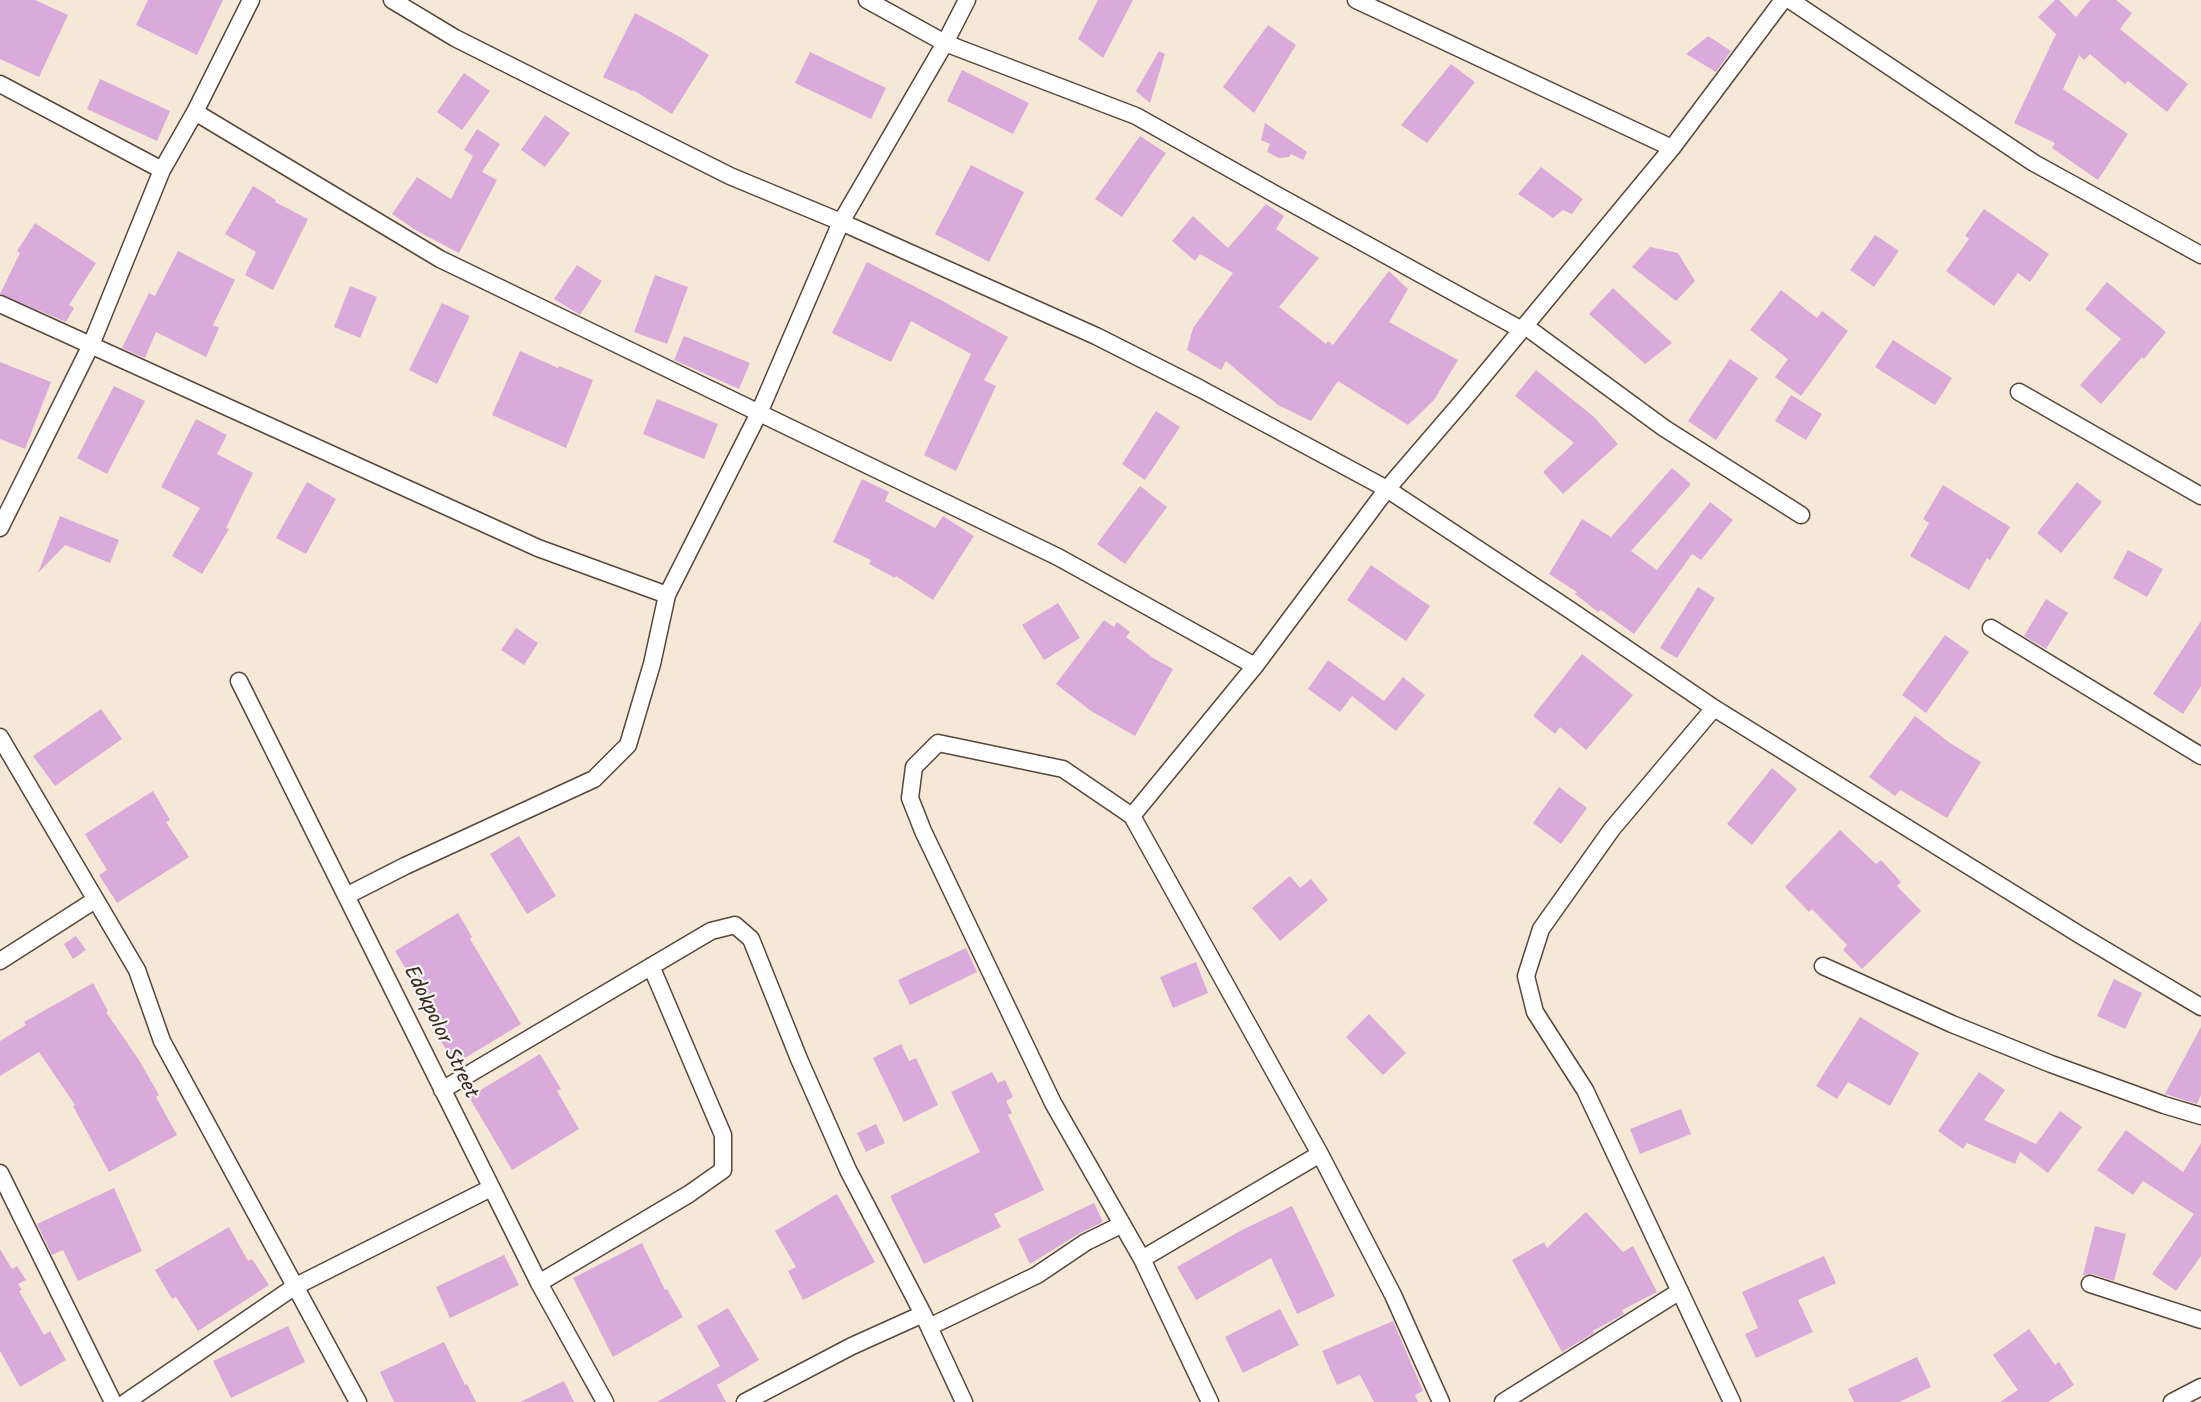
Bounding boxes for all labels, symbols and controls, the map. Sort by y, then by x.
street label: Edokpolor Street [396,962,482,1104]

